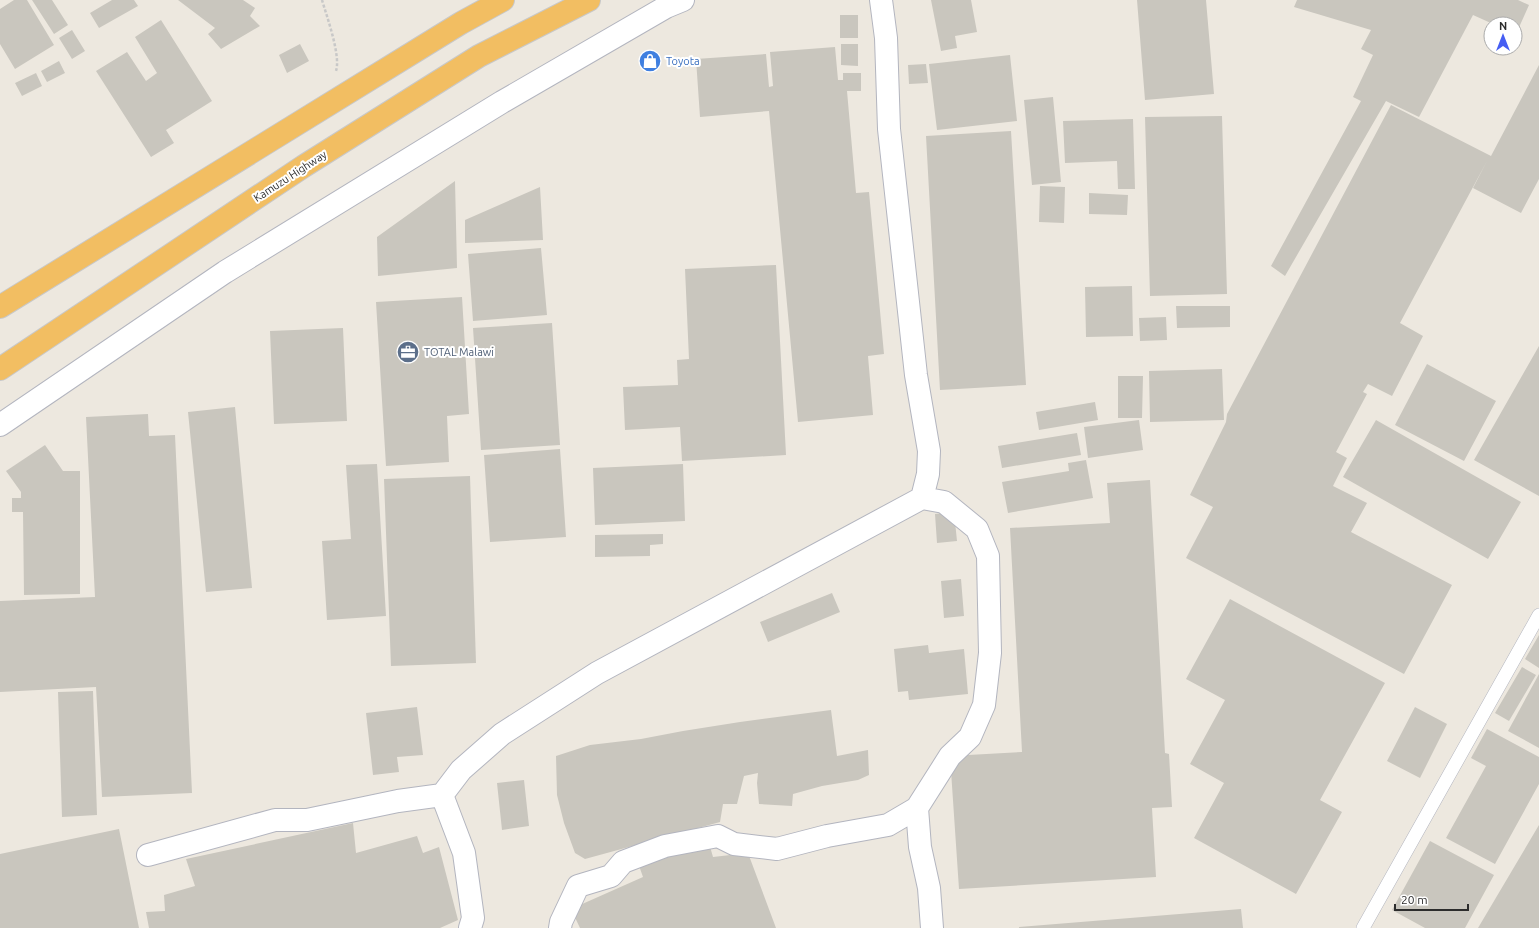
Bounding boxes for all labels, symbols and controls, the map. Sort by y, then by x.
north arrow [1483,16,1523,56]
text: N [1499,20,1507,32]
shop icon: Toyota [637,48,663,74]
place label: Toyota [666,55,700,67]
street label: Kamuzu Highway [251,148,329,204]
office icon: TOTAL Malawi [395,339,421,365]
place label: TOTAL Malawi [424,346,494,358]
scale bar [1395,886,1468,912]
text: 20 m [1401,893,1428,906]

